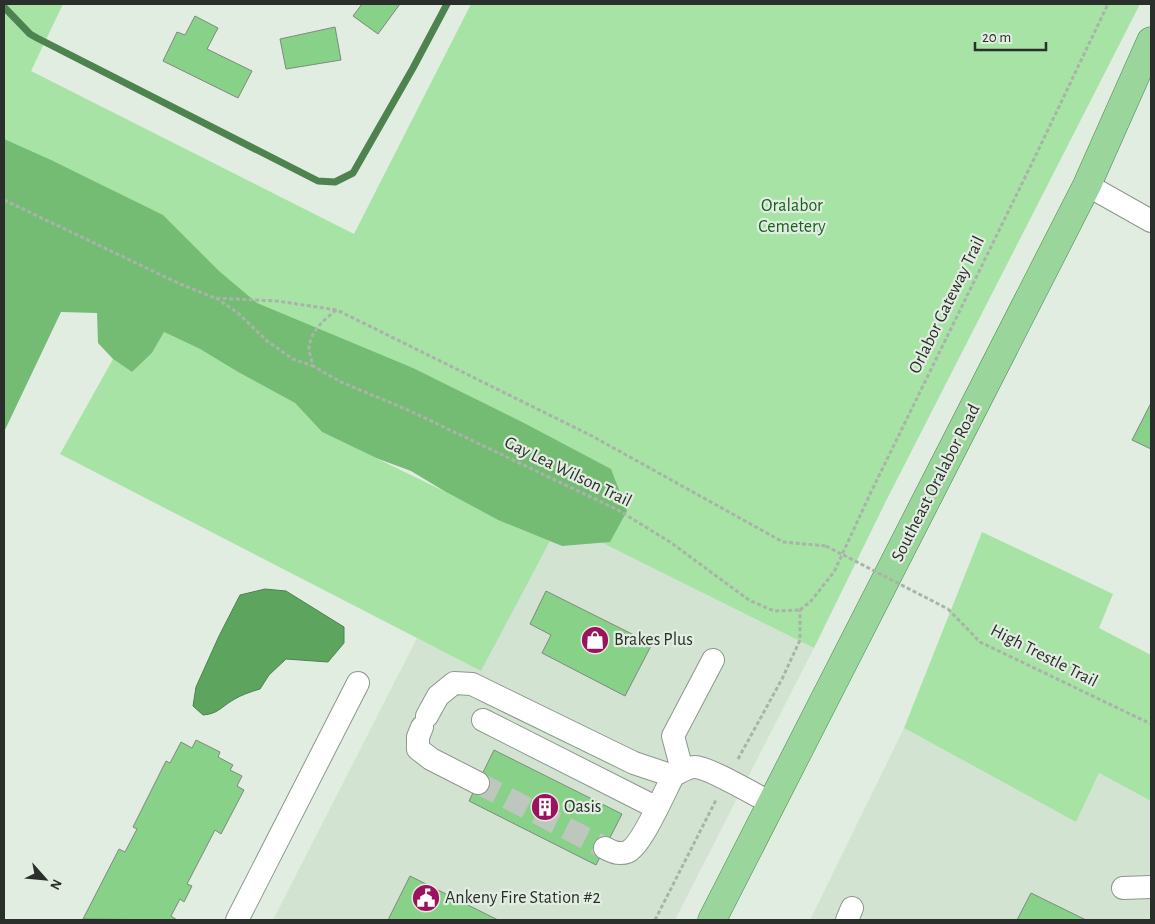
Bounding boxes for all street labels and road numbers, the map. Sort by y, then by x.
street label: Orlabor Gateway Trail [906,233,988,377]
street label: Southeast Oralabor Road [889,401,983,565]
street label: Gay Lea Wilson Trail [502,433,634,511]
street label: High Trestle Trail [987,621,1101,691]

